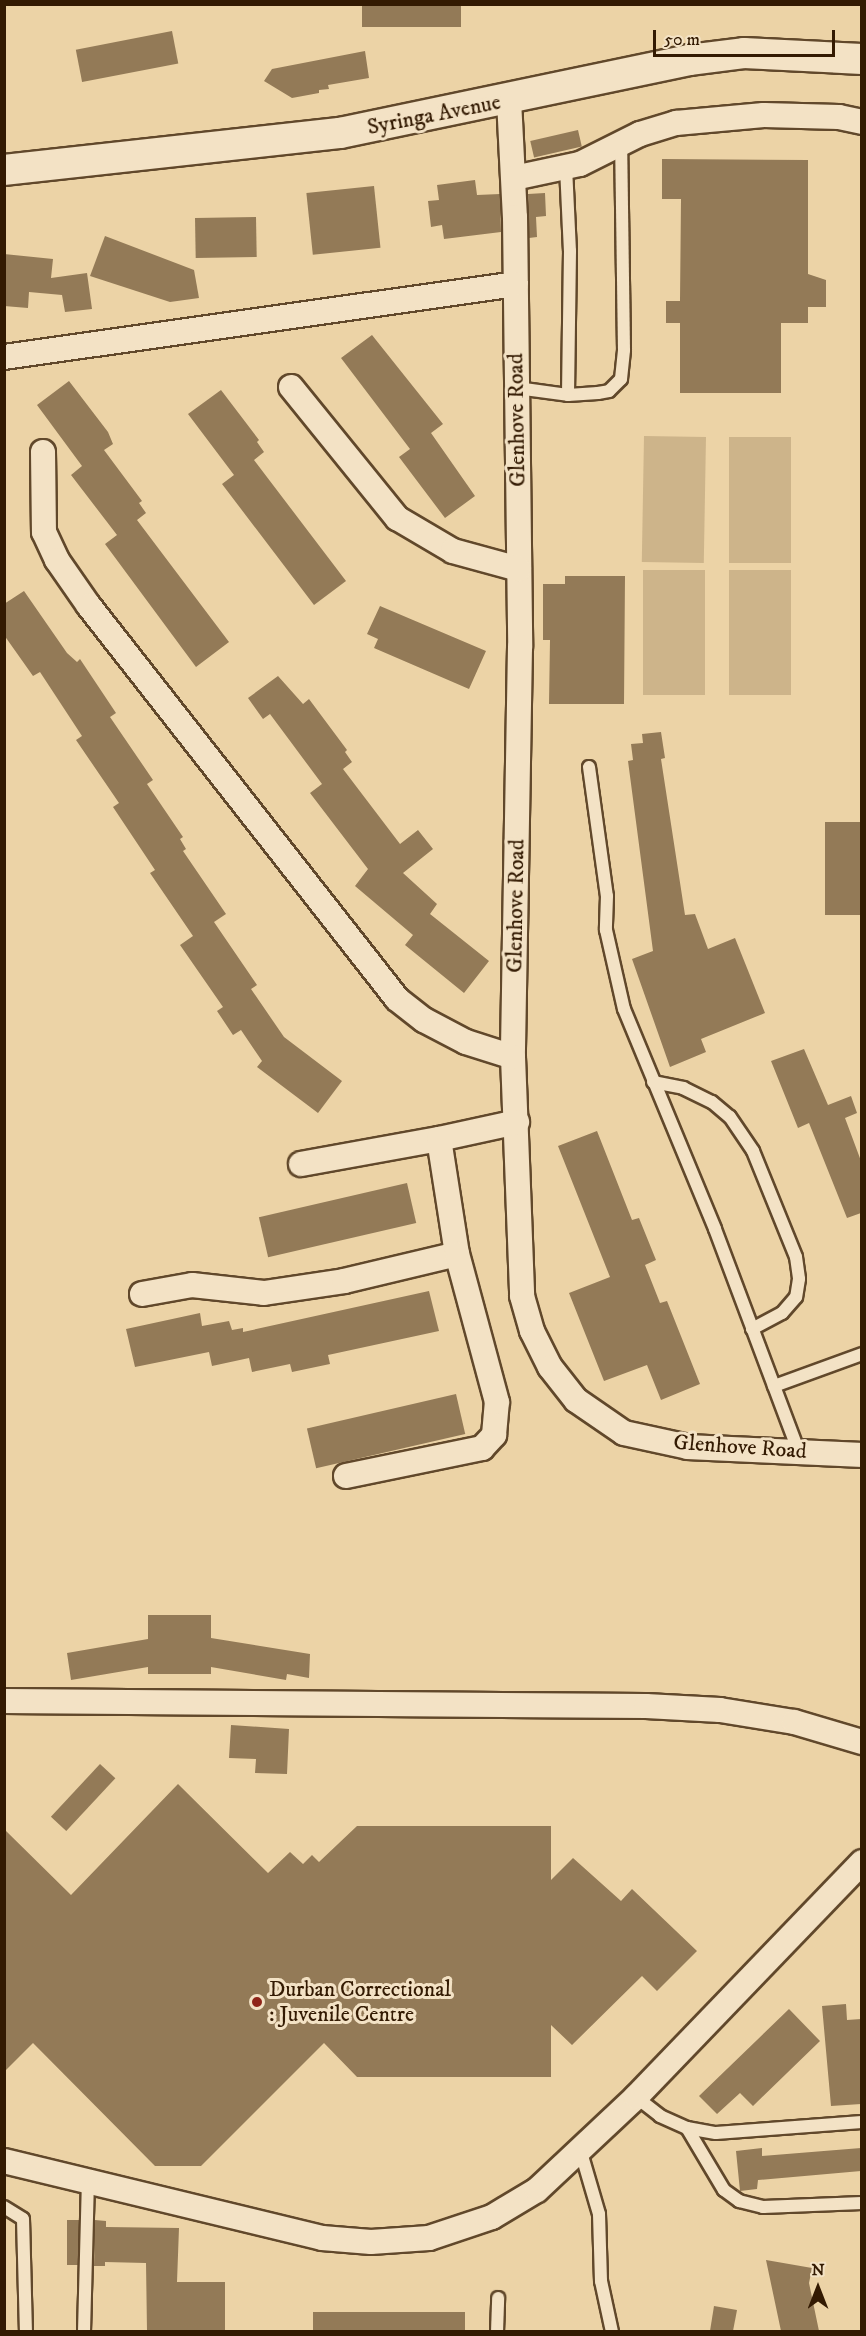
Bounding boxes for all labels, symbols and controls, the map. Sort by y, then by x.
scale bar [656,18,838,56]
text: 50 m [664,29,700,51]
street label: Syringa Avenue [365,89,503,141]
street label: Glenhove Road [503,353,531,487]
street label: Glenhove Road [502,839,530,973]
street label: Glenhove Road [672,1429,808,1465]
place label: Durban Correctional : Juvenile Centre [269,1976,451,2028]
marker: Durban Correctional : Juvenile Centre [250,1995,264,2009]
north arrow [788,2258,848,2318]
text: N [811,2260,825,2280]

